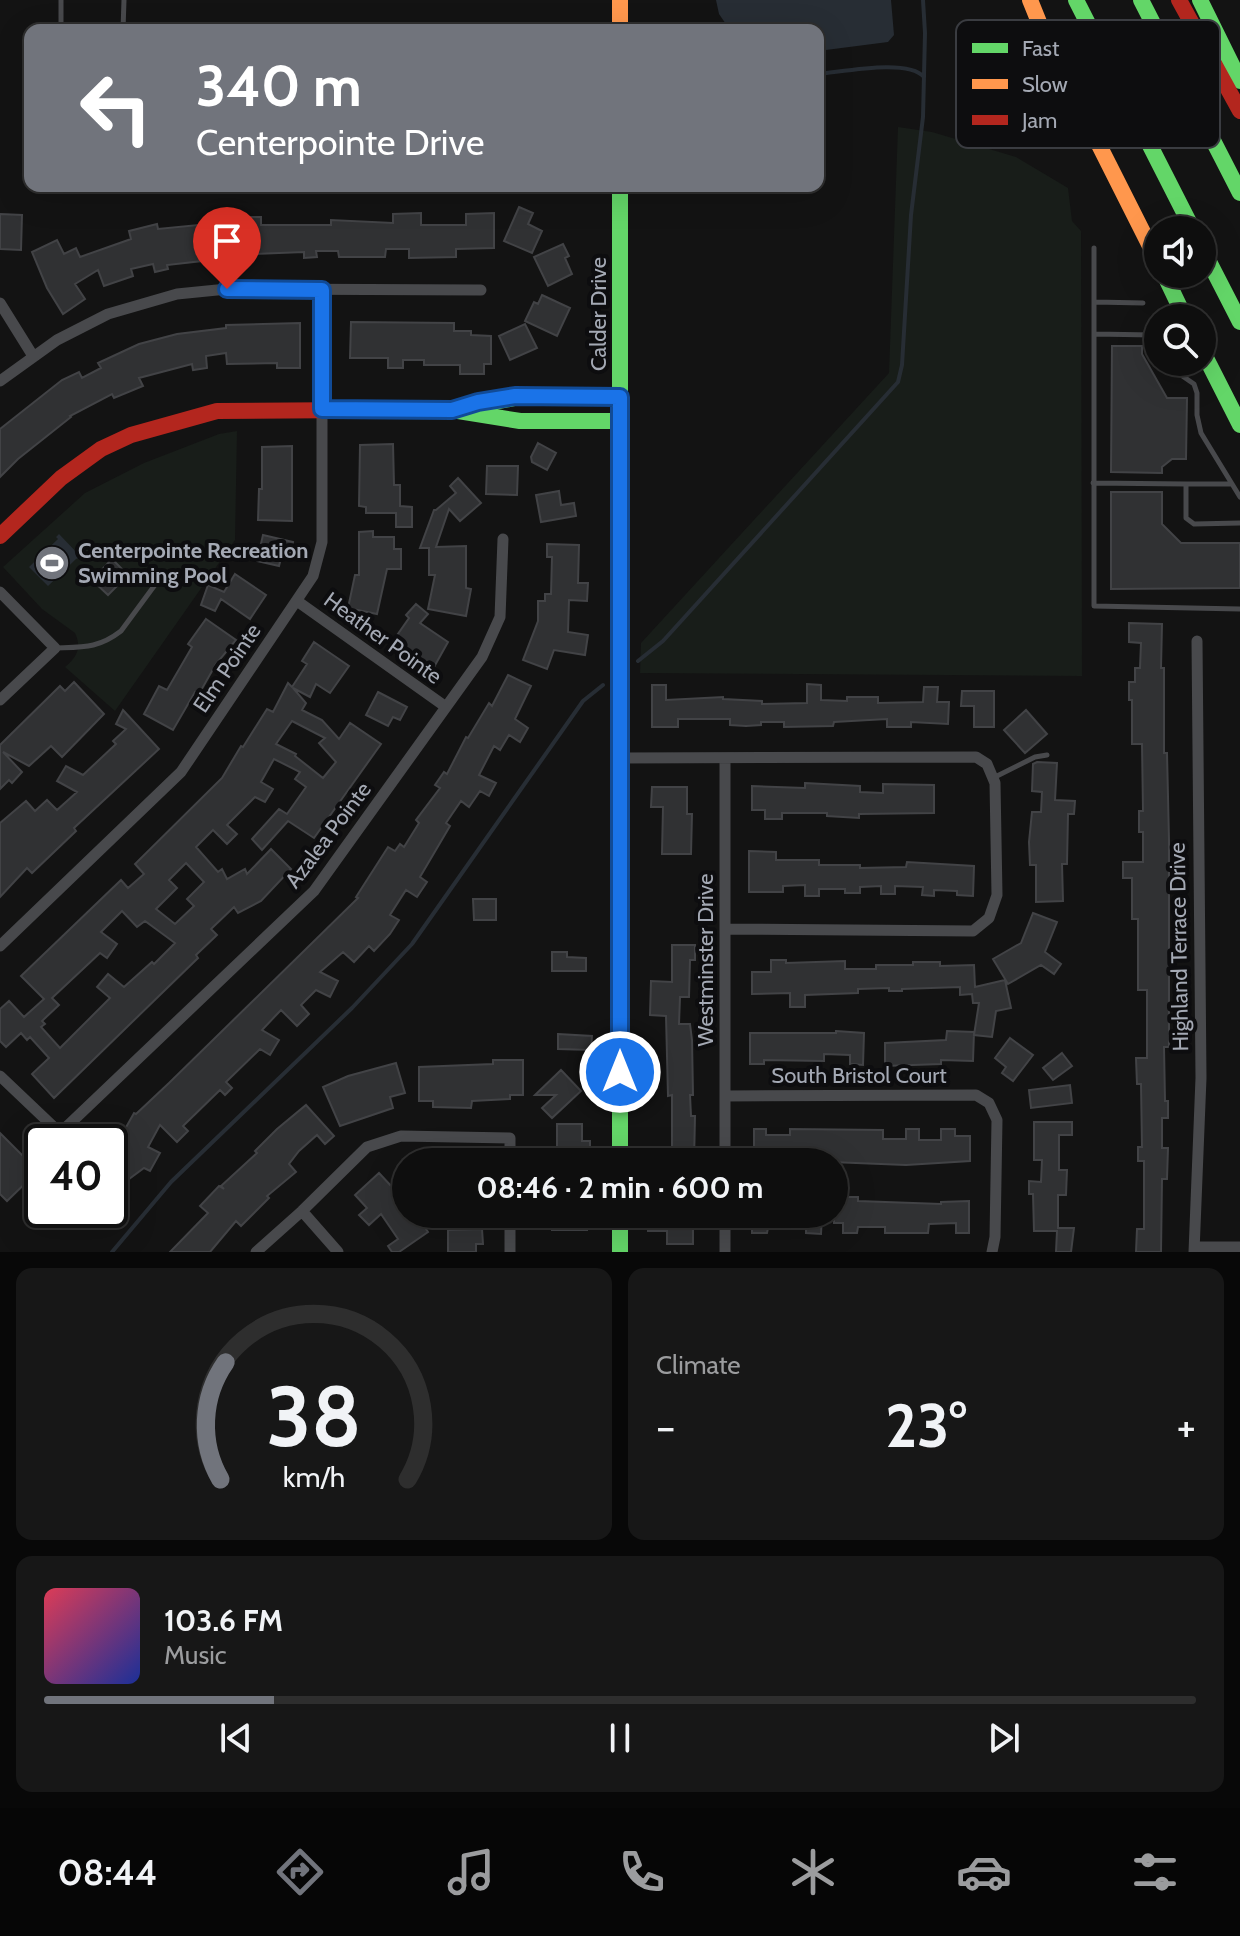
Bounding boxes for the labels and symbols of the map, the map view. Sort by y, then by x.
legend [956,20,1220,148]
text: Fast [1022,35,1060,62]
text: Slow [1022,71,1068,98]
text: Jam [1021,107,1057,134]
pin [193,207,261,289]
street label: Calder Drive [585,257,612,371]
place label: Centerpointe Recreation Swimming Pool [78,537,308,589]
sports icon: Centerpointe Recreation Swimming Pool [33,544,71,582]
street label: Heather Pointe [319,586,447,690]
street label: Elm Pointe [187,618,267,718]
street label: Azalea Pointe [279,777,377,893]
street label: Highland Terrace Drive [1164,842,1194,1052]
street label: Westminster Drive [692,874,719,1046]
position arrow [578,1030,662,1114]
street label: South Bristol Court [771,1062,947,1089]
speed limit sign: 40 [24,1124,128,1228]

